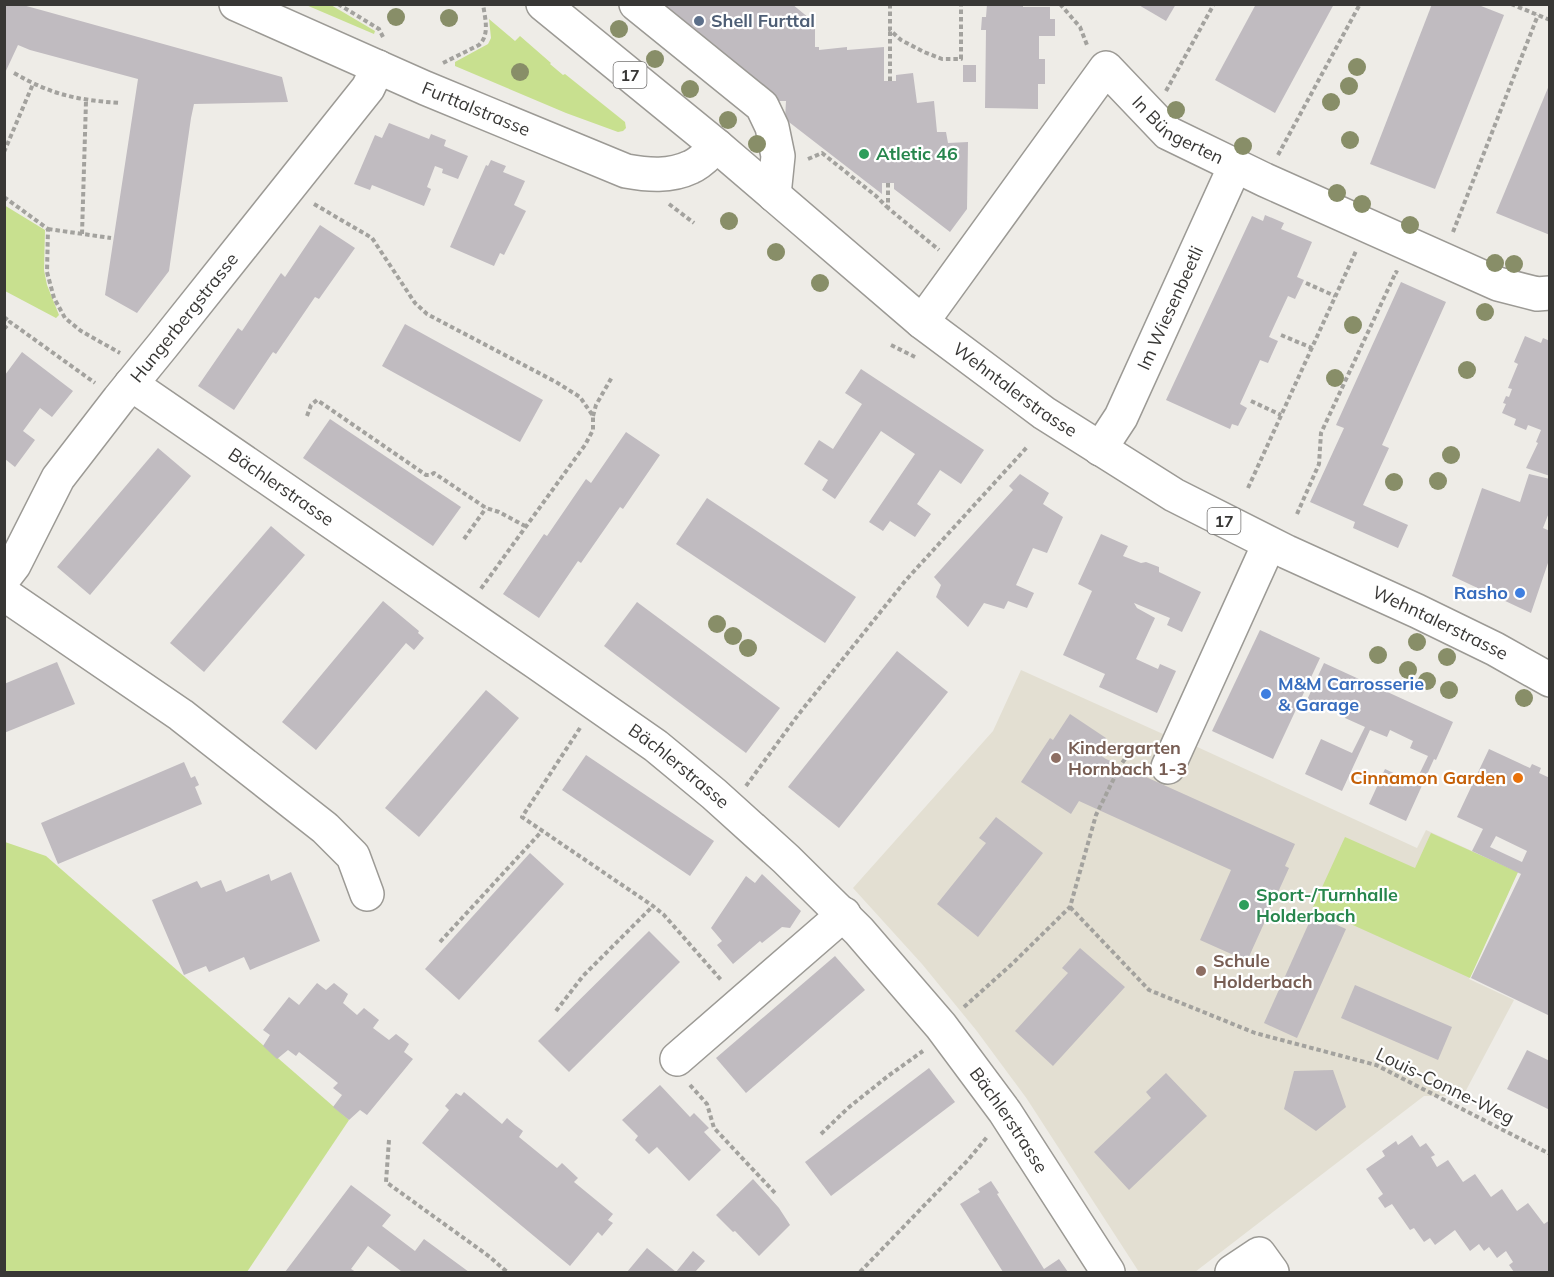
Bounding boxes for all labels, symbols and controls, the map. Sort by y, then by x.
place label: Shell Furttal [711,9,815,32]
marker: Shell Furttal [692,14,706,28]
road number: 17 [614,62,646,88]
street label: Furttalstrasse [419,76,534,141]
street label: In Büngerten [1127,91,1227,169]
place label: Atletic 46 [876,142,958,165]
marker: Atletic 46 [857,147,871,161]
street label: Im Wiesenbeetli [1132,242,1208,374]
street label: Hungerbergstrasse [125,248,243,387]
street label: Wehntalerstrasse [949,337,1082,442]
street label: Bächlerstrasse [224,442,339,531]
road number: 17 [1208,508,1240,534]
street label: Wehntalerstrasse [1369,580,1512,665]
place label: Rasho [1454,581,1508,604]
marker: Rasho [1513,586,1527,600]
place label: M&M Carrosserie & Garage [1278,672,1424,716]
marker: M&M Carrosserie & Garage [1259,687,1273,701]
street label: Bächlerstrasse [624,718,734,813]
place label: Kindergarten Hornbach 1-3 [1068,736,1187,780]
marker: Kindergarten Hornbach 1-3 [1049,751,1063,765]
place label: Cinnamon Garden [1350,766,1506,789]
marker: Cinnamon Garden [1511,771,1525,785]
place label: Sport-/Turnhalle Holderbach [1256,883,1398,927]
marker: Sport-/Turnhalle Holderbach [1237,898,1251,912]
place label: Schule Holderbach [1213,949,1313,993]
marker: Schule Holderbach [1194,964,1208,978]
street label: Louis-Conne-Weg [1372,1042,1518,1129]
street label: Bächlerstrasse [965,1062,1053,1177]

